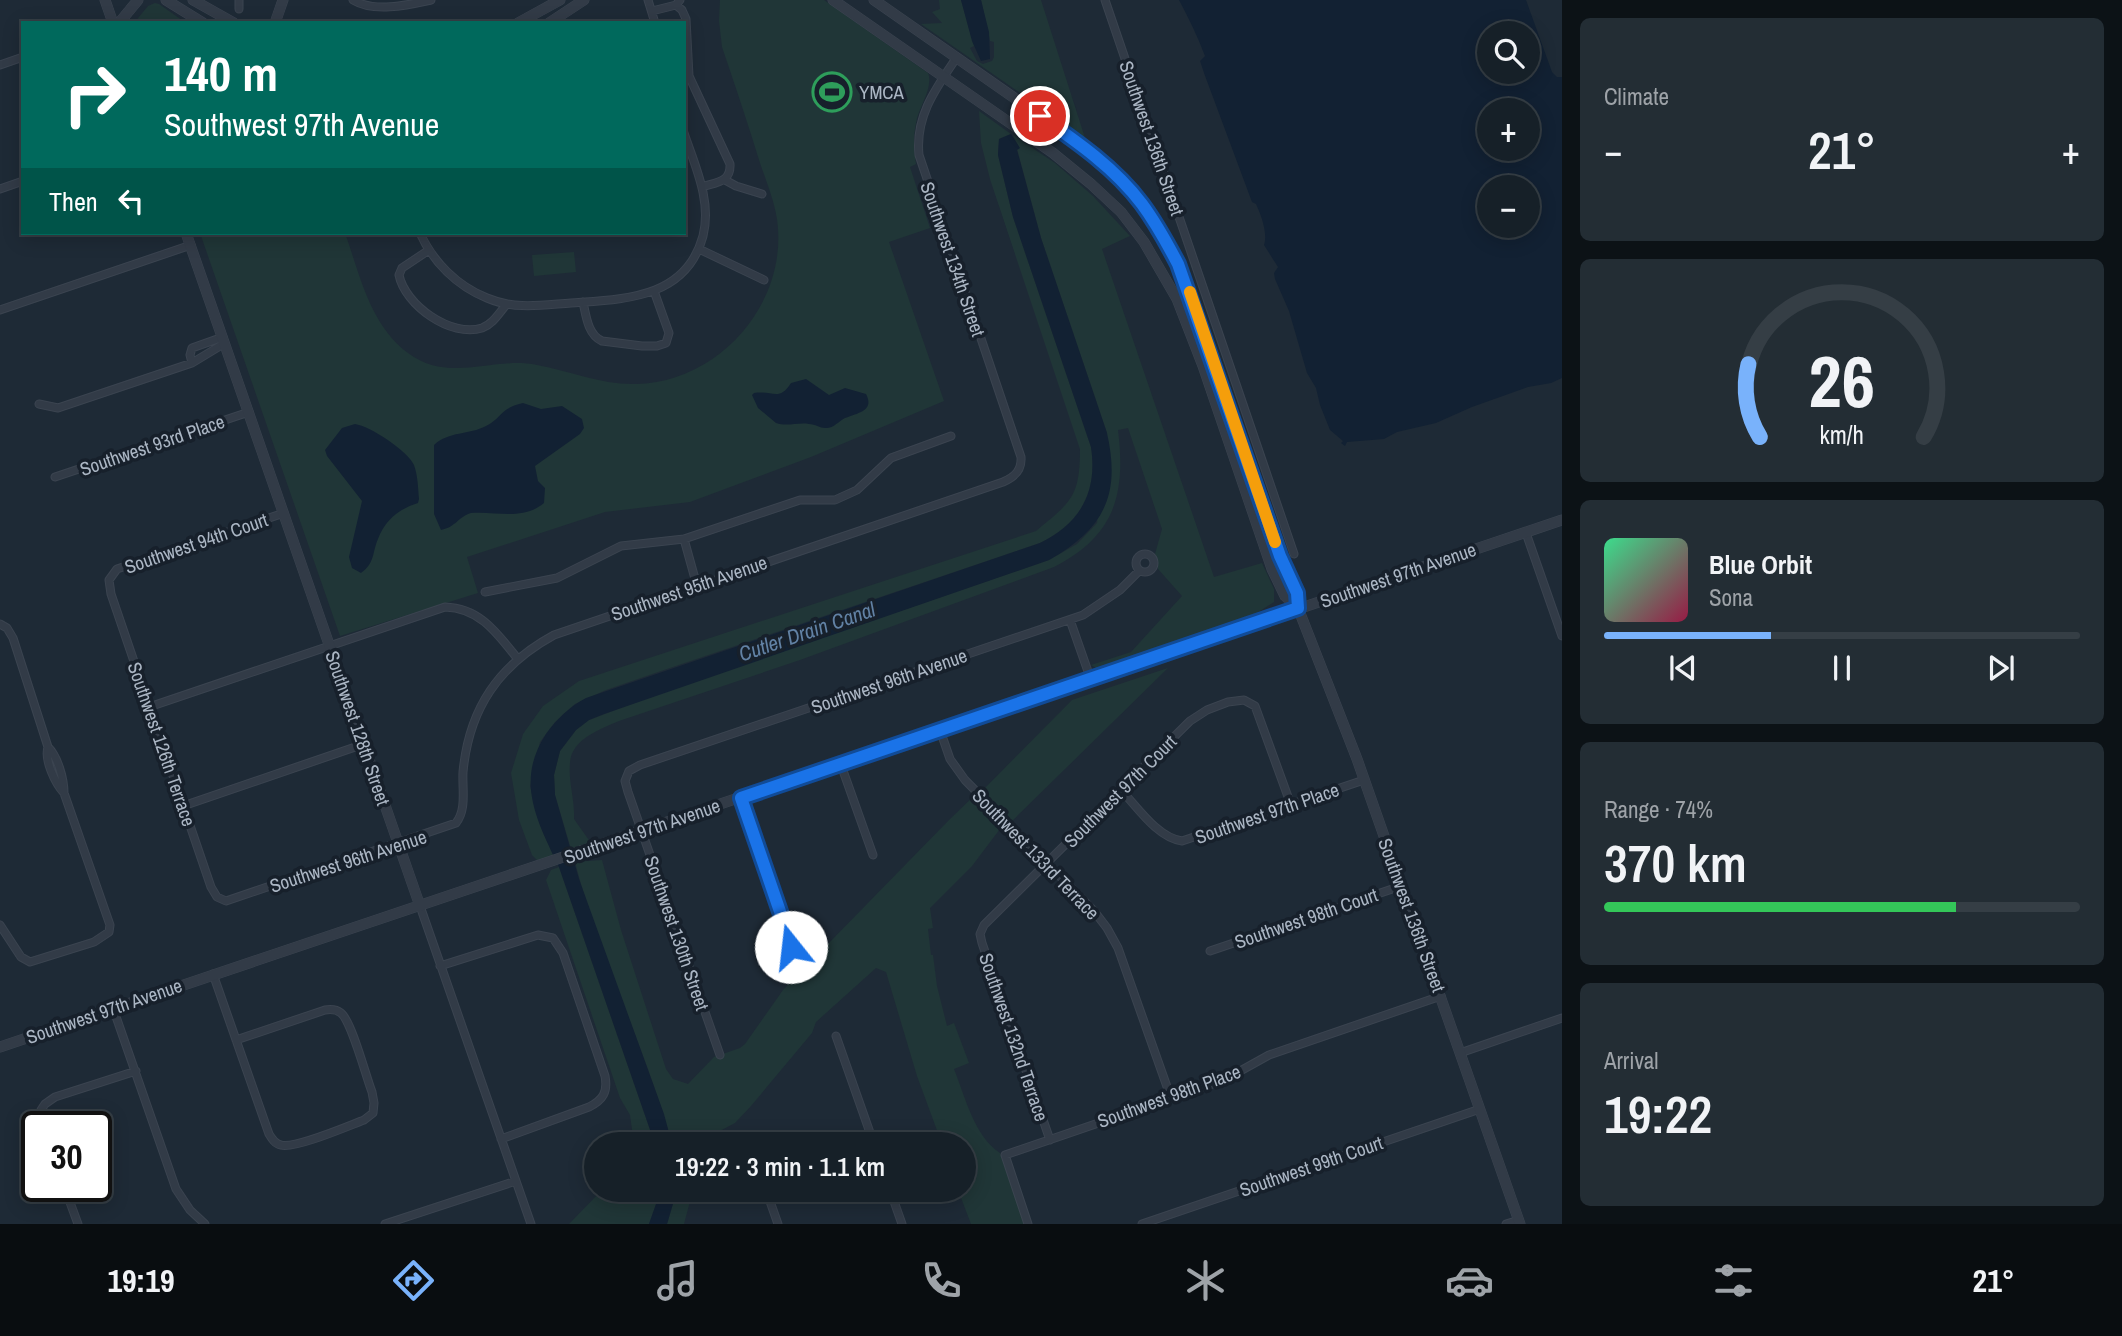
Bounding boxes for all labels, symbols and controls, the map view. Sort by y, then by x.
map controls [1477,21,1540,238]
button: search [1477,21,1540,84]
text: 140 m [164,40,278,106]
icon: right [49,49,140,140]
street label: Southwest 136th Street [1113,57,1191,219]
sports icon: YMCA [811,71,853,113]
place label: YMCA [859,79,905,105]
text: Climate [1604,81,1669,112]
pin [1010,86,1070,146]
icon: arrive [1021,97,1059,135]
button: + [1477,98,1540,161]
text: Southwest 97th Avenue [164,103,439,146]
text: 21° [1808,115,1876,185]
text: − [1604,125,1622,176]
text: + [2062,125,2080,176]
button: − [1477,175,1540,238]
street label: Southwest 134th Street [914,178,992,340]
icon: left [112,182,150,220]
text: Then [49,184,98,219]
text: 26 [1809,332,1875,430]
street label: Southwest 93rd Place [76,408,228,482]
text: km/h [1820,418,1864,452]
street label: Southwest 94th Court [121,506,272,580]
street label: Southwest 97th Avenue [1316,536,1480,614]
text: Blue Orbit [1709,547,1812,582]
street label: Southwest 95th Avenue [607,549,771,627]
text: Sona [1709,582,1753,613]
water label: Cutler Drain Canal [735,594,880,668]
street label: Southwest 96th Avenue [807,642,971,720]
street label: Southwest 128th Street [319,647,397,809]
icon: previous [1664,649,1702,687]
icon: pause [1823,649,1861,687]
icon: next [1982,649,2020,687]
street label: Southwest 126th Terrace [122,658,202,830]
street label: Southwest 97th Court [1058,728,1183,853]
street label: Southwest 97th Place [1192,776,1342,850]
street label: Southwest 133rd Terrace [967,783,1105,925]
street label: Southwest 97th Avenue [560,792,724,870]
text: Range · 74% [1604,794,1713,825]
street label: Southwest 96th Avenue [266,823,430,899]
text: 370 km [1604,828,1747,898]
street label: Southwest 136th Street [1372,834,1452,996]
street label: Southwest 130th Street [638,852,716,1014]
street label: Southwest 98th Court [1231,881,1382,955]
position arrow [754,910,828,984]
street label: Southwest 132nd Terrace [973,949,1055,1125]
street label: Southwest 97th Avenue [22,972,186,1050]
text: Arrival [1604,1045,1659,1076]
street label: Southwest 98th Place [1094,1058,1244,1134]
text: 19:22 [1604,1079,1712,1149]
speed limit sign: 30 [21,1111,112,1202]
street label: Southwest 99th Court [1236,1129,1387,1203]
text: 19:22 · 3 min · 1.1 km [675,1149,885,1184]
icon: directions [389,1256,438,1305]
icon: music [653,1256,702,1305]
icon: phone [917,1256,966,1305]
icon: climate [1181,1256,1230,1305]
icon: car [1445,1256,1494,1305]
icon: filters [1709,1256,1758,1305]
text: 19:19 [107,1259,175,1302]
text: 21° [1973,1259,2015,1302]

